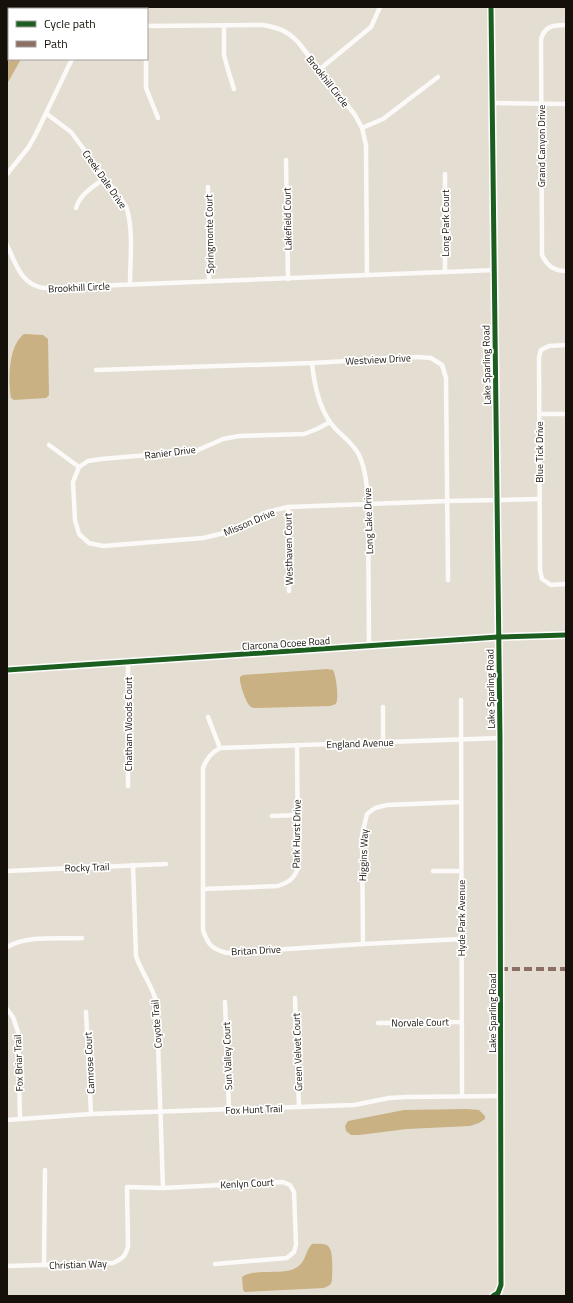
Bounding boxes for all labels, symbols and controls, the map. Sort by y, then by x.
legend [8,8,148,60]
text: Cycle path [44,14,96,33]
text: Path [44,34,68,53]
street label: Brookhill Circle [303,52,353,110]
street label: Grand Canyon Drive [534,105,549,187]
street label: Creek Dale Drive [79,147,130,212]
street label: Lakefield Court [279,187,296,251]
street label: Long Park Court [438,189,453,256]
street label: Springmonte Court [201,194,218,274]
street label: Brookhill Circle [48,278,110,297]
street label: Lake Sparling Road [478,325,495,405]
street label: Westview Drive [345,350,411,369]
street label: Blue Tick Drive [532,421,547,483]
street label: Ranier Drive [144,442,196,463]
street label: Long Lake Drive [360,488,377,554]
street label: Misson Drive [221,505,277,540]
street label: Westhaven Court [280,512,297,585]
street label: Clarcona Ocoee Road [241,633,331,654]
street label: Lake Sparling Road [482,649,499,729]
street label: Chatham Woods Court [121,676,136,771]
street label: England Avenue [326,735,394,752]
street label: Park Hurst Drive [288,799,305,869]
street label: Higgins Way [355,829,372,881]
street label: Rocky Trail [64,859,110,876]
street label: Hyde Park Avenue [454,880,469,956]
street label: Britan Drive [231,942,281,959]
street label: Lake Sparling Road [485,973,500,1053]
street label: Coyote Trail [147,999,166,1049]
street label: Green Velvet Court [289,1012,306,1091]
street label: Norvale Court [391,1014,449,1031]
street label: Sun Valley Court [219,1021,236,1090]
street label: Camrose Court [80,1031,99,1094]
street label: Fox Briar Trail [10,1034,27,1092]
street label: Fox Hunt Trail [225,1101,283,1118]
street label: Kenlyn Court [220,1175,275,1192]
street label: Christian Way [49,1256,107,1273]

